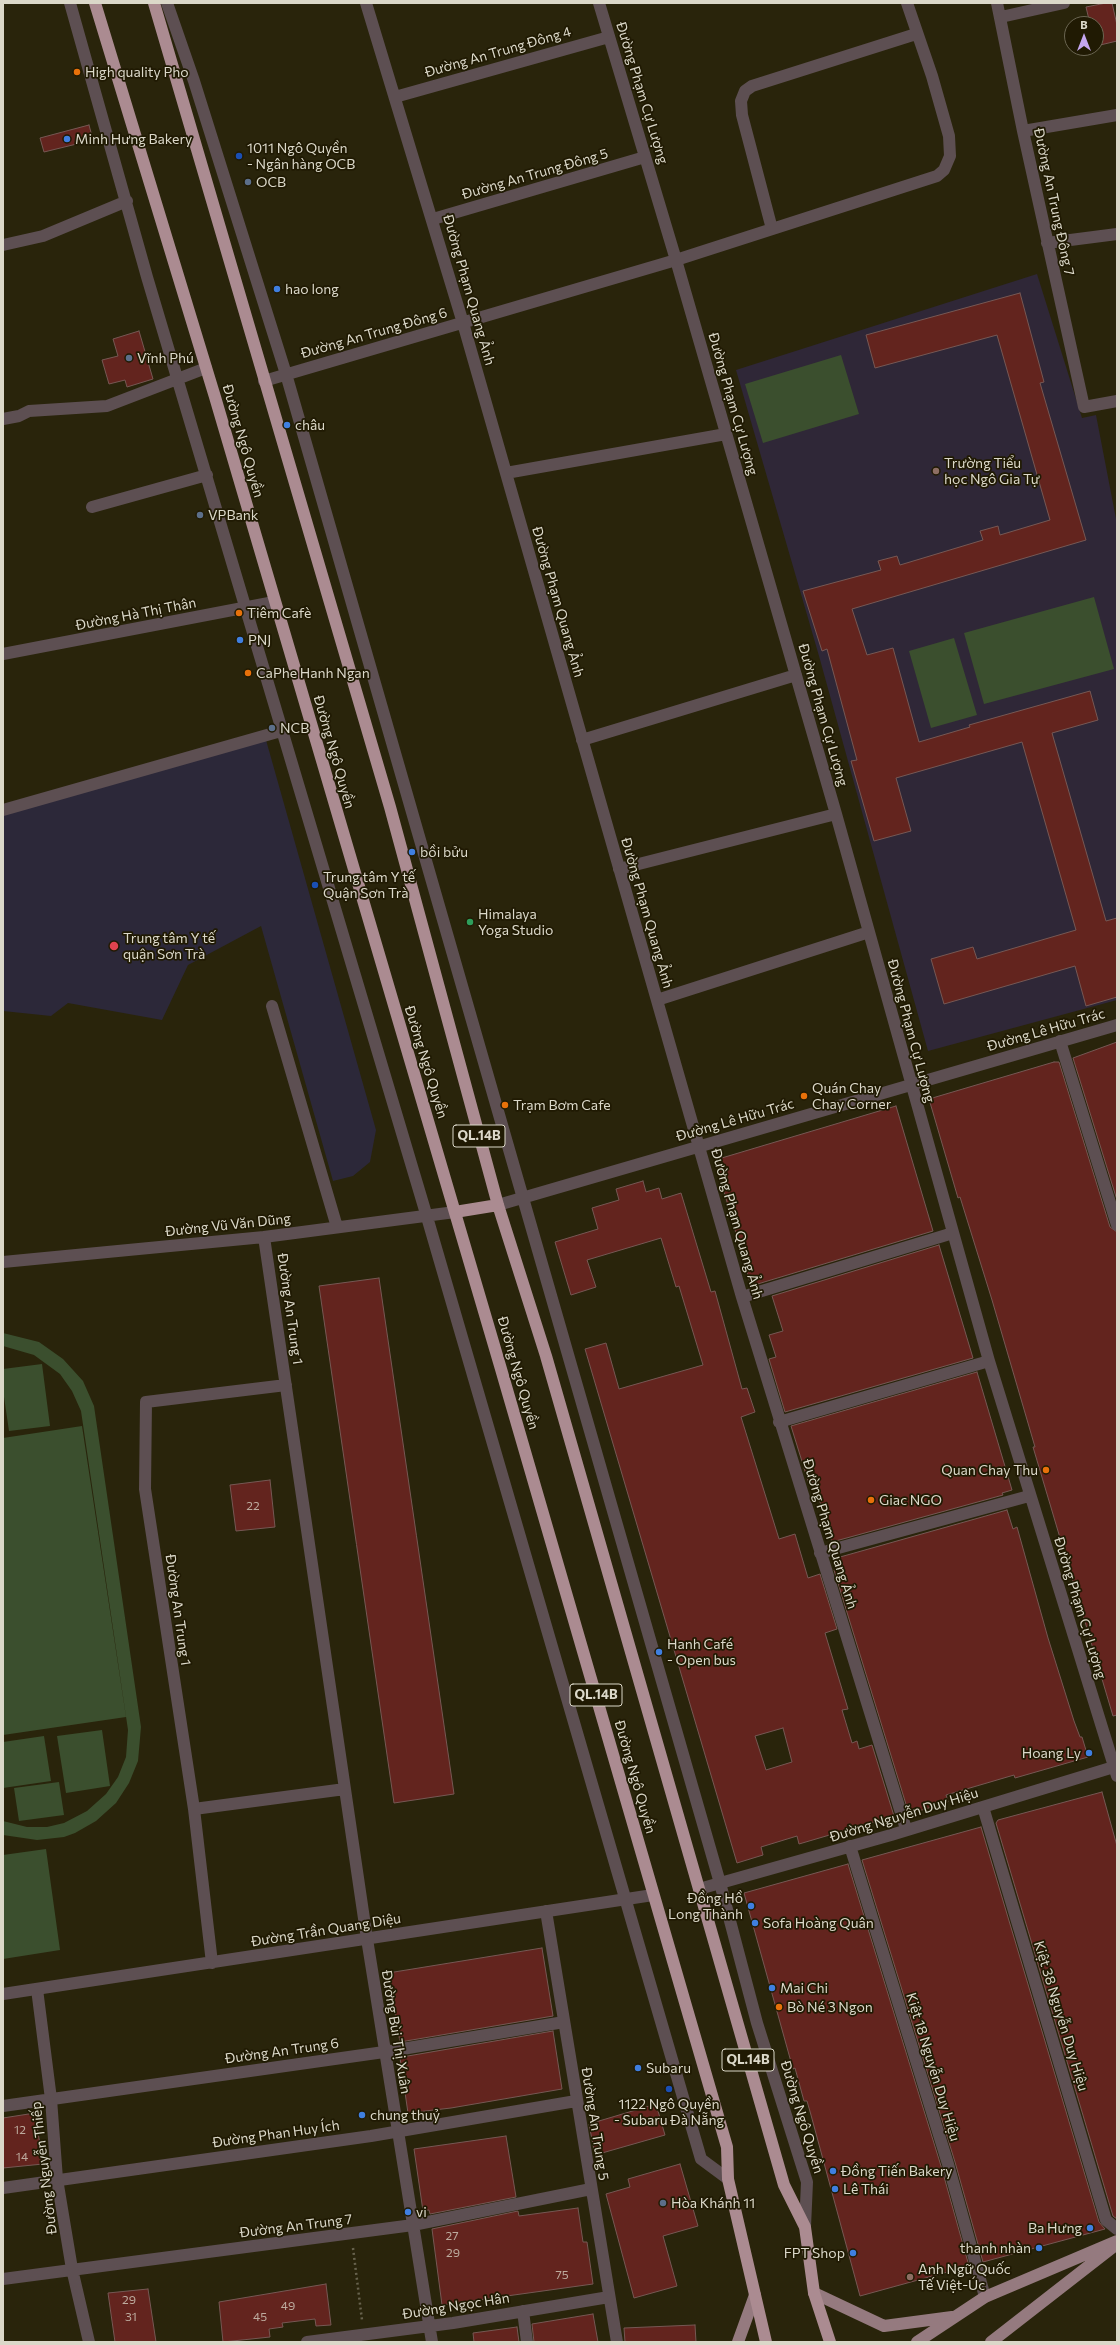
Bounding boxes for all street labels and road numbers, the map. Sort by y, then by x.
street label: Đường Phạm Cự Lượng [612,20,672,166]
street label: Đường An Trung Đông 4 [423,23,573,81]
street label: Đường An Trung Đông 7 [1030,127,1078,277]
street label: Đường An Trung Đông 5 [460,145,610,203]
street label: Đường Phạm Quang Ảnh [439,213,499,367]
street label: Đường An Trung Đông 6 [299,304,449,362]
street label: Đường Phạm Cự Lượng [705,331,761,477]
street label: Đường Ngô Quyền [219,382,267,500]
street label: Đường Phạm Quang Ảnh [528,525,588,679]
street label: Đường Hà Thị Thân [74,594,198,634]
street label: Đường Phạm Cự Lượng [795,642,851,788]
street label: Đường Ngô Quyền [310,693,358,811]
street label: Đường Phạm Quang Ảnh [617,836,677,990]
street label: Đường Phạm Cự Lượng [884,957,938,1105]
street label: Đường Ngô Quyền [401,1004,451,1120]
street label: Đường Lê Hữu Trác [985,1005,1107,1055]
street label: Đường Lê Hữu Trác [674,1095,796,1145]
road number: QL.14B [453,1125,505,1147]
street label: Đường Phạm Quang Ảnh [707,1147,767,1301]
street label: Đường Vũ Văn Dũng [164,1210,292,1240]
street label: Đường An Trung 1 [274,1252,306,1366]
street label: Đường Ngô Quyền [494,1314,542,1432]
street label: Đường Phạm Quang Ảnh [799,1457,861,1611]
street label: Đường Phạm Cự Lượng [1050,1535,1110,1681]
street label: Đường An Trung 1 [162,1553,194,1667]
road number: QL.14B [570,1684,622,1706]
street label: Đường Ngô Quyền [611,1718,659,1836]
street label: Đường Nguyễn Duy Hiệu [828,1784,980,1846]
street label: Đường Trần Quang Diệu [250,1910,402,1950]
street label: Kiệt 38 Nguyễn Duy Hiệu [1030,1939,1092,2093]
street label: Đường Bùi Thị Xuân [378,1969,414,2095]
street label: Kiệt 18 Nguyễn Duy Hiệu [902,1991,964,2143]
street label: Đường An Trung 6 [224,2035,340,2067]
road number: QL.14B [722,2049,774,2071]
street label: Đường Ngô Quyền [777,2059,827,2175]
street label: Đường An Trung 5 [578,2066,612,2182]
street label: Đường Nguyễn Thiếp [28,2101,60,2235]
street label: Đường Phan Huy Ích [211,2117,341,2151]
street label: Đường An Trung 7 [239,2211,353,2241]
street label: Đường Ngọc Hân [401,2289,511,2323]

